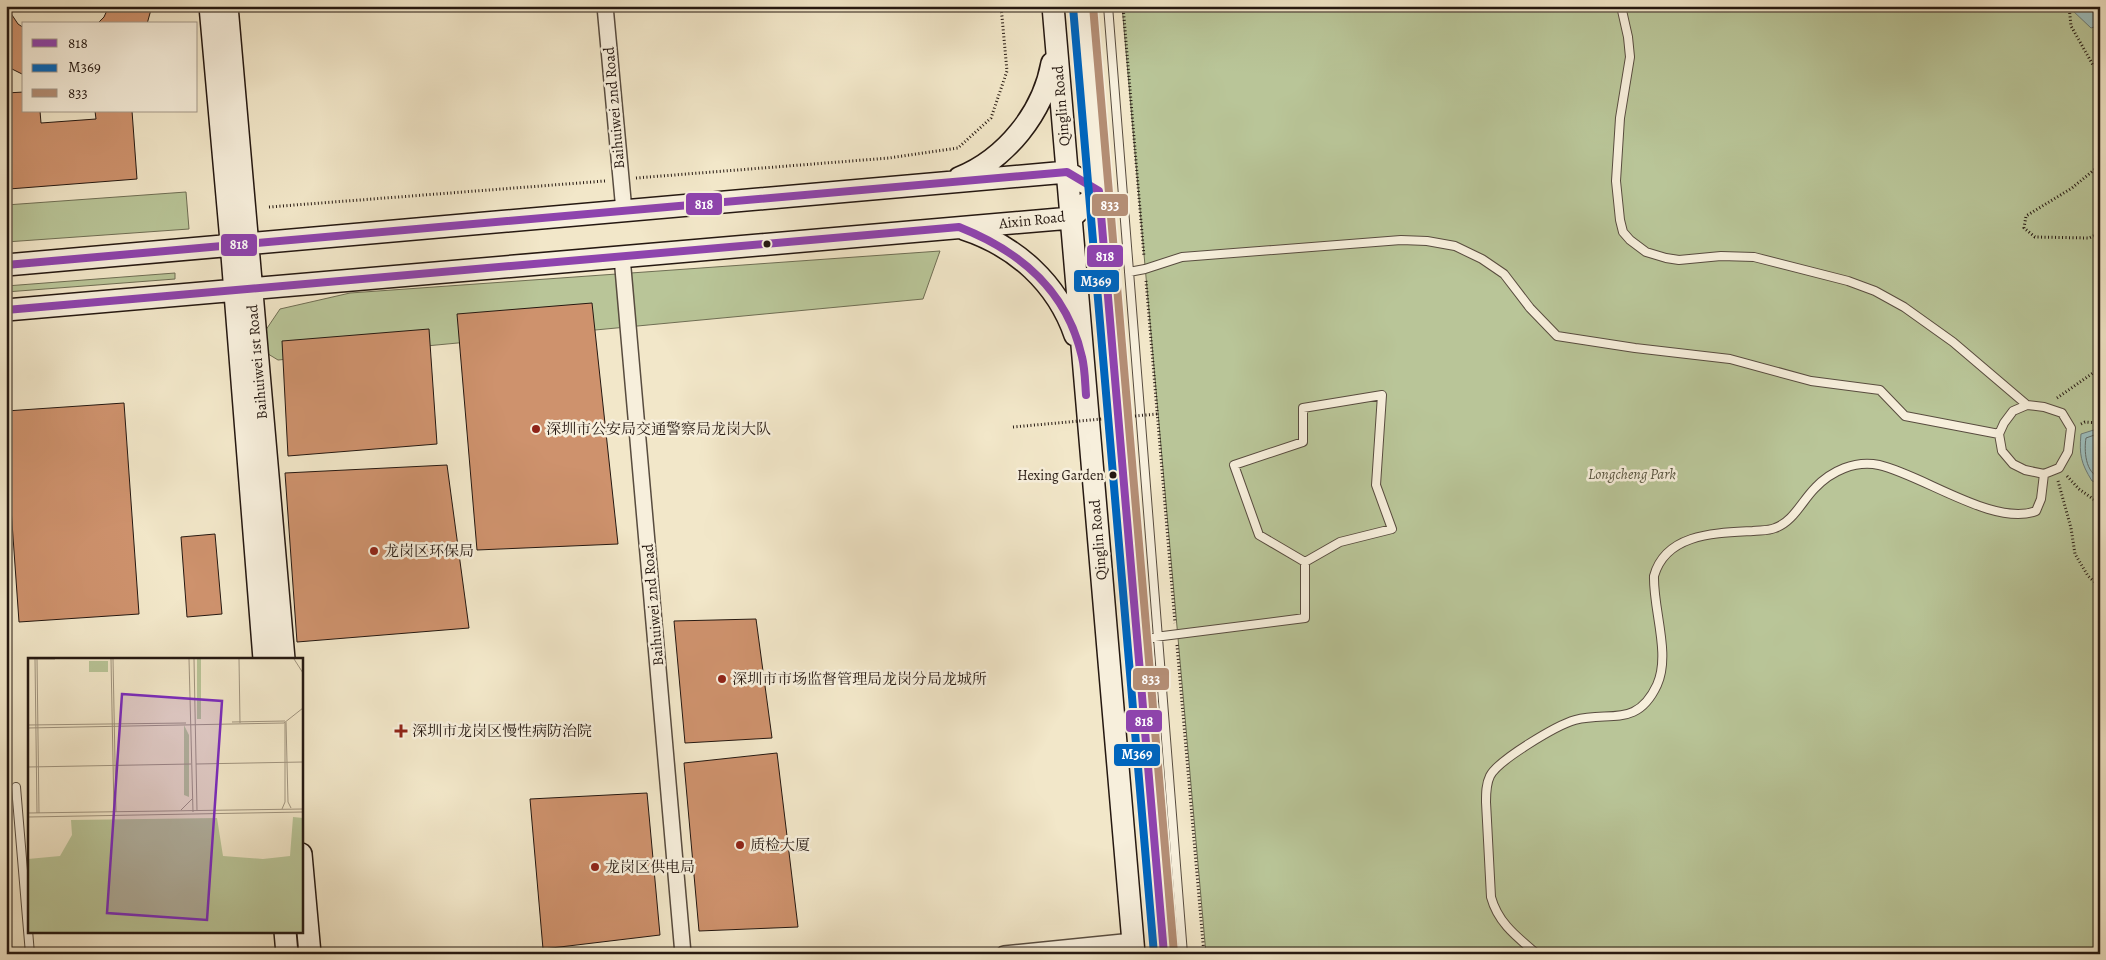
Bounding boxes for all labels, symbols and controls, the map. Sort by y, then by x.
legend [22,22,198,112]
text: 818 [68,33,88,53]
street label: Baihuiwei 2nd Road [599,45,629,170]
text: M369 [68,57,101,77]
street label: Qinglin Road [1047,64,1074,147]
text: 833 [68,83,88,103]
line badge: 818 [685,192,723,216]
line badge: 833 [1091,193,1129,217]
text: 818 [695,195,714,214]
text: 833 [1101,196,1119,215]
street label: Aixin Road [997,206,1067,234]
line badge: 818 [220,233,258,257]
text: 818 [230,235,249,254]
unlabelled marker [762,239,772,249]
line badge: 818 [1086,244,1124,268]
text: 818 [1096,247,1115,266]
line badge: M369 [1073,269,1120,293]
text: M369 [1081,272,1112,291]
street label: Baihuiwei 1st Road [242,303,272,420]
place label: 深圳市公安局交通警察局龙岗大队 [546,419,771,439]
marker: 深圳市公安局交通警察局龙岗大队 [530,423,542,435]
park label: Longcheng Park [1588,464,1676,484]
place label: Hexing Garden [1017,466,1104,485]
marker: Hexing Garden [1108,470,1118,480]
street label: Qinglin Road [1084,498,1111,581]
place label: 龙岗区环保局 [384,541,474,561]
street label: Baihuiwei 2nd Road [638,542,668,667]
marker: 龙岗区环保局 [368,545,380,557]
inset map [28,658,302,932]
line badge: 833 [1132,667,1170,691]
place label: 深圳市市场监督管理局龙岗分局龙城所 [732,669,987,689]
text: 833 [1142,670,1160,689]
marker: 深圳市市场监督管理局龙岗分局龙城所 [716,673,728,685]
line badge: 818 [1125,709,1163,733]
text: 818 [1135,712,1154,731]
place label: 深圳市龙岗区慢性病防治院 [412,721,592,741]
marker: 深圳市龙岗区慢性病防治院 [394,724,408,738]
line badge: M369 [1113,743,1161,767]
text: M369 [1122,745,1153,764]
place label: 质检大厦 [750,835,810,855]
marker: 质检大厦 [734,839,746,851]
place label: 龙岗区供电局 [605,857,695,877]
marker: 龙岗区供电局 [589,861,601,873]

